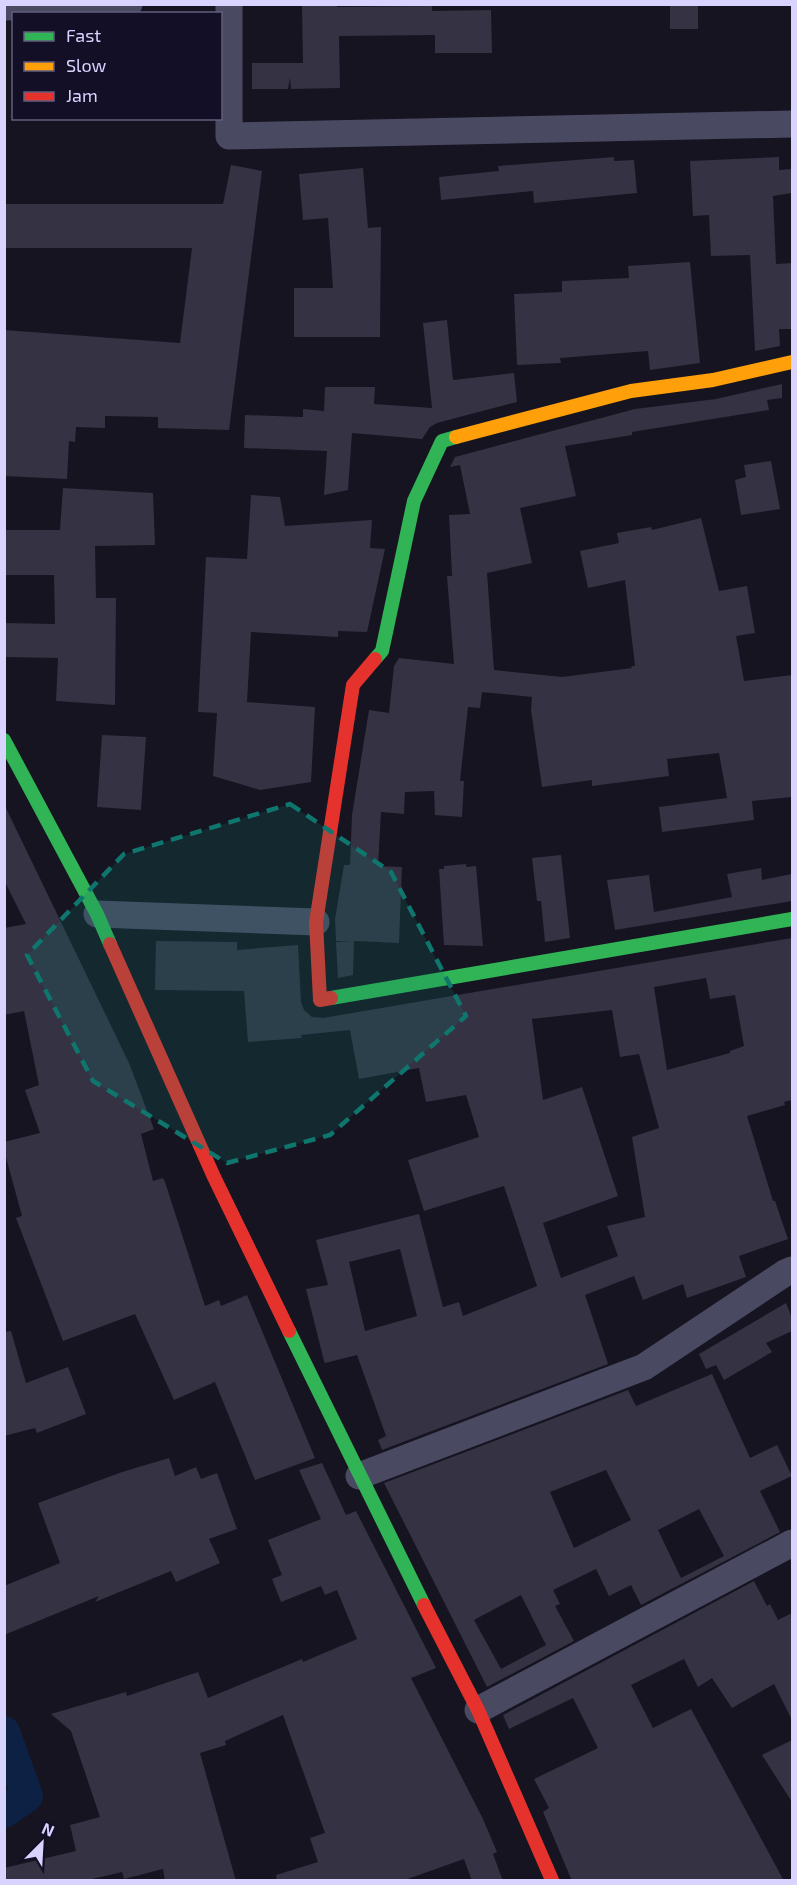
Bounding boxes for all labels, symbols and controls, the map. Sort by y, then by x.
legend [12,12,222,120]
text: Fast [66,24,101,46]
text: Slow [66,54,107,76]
text: Jam [66,84,98,106]
north arrow [12,1813,72,1873]
text: N [39,1818,57,1840]

